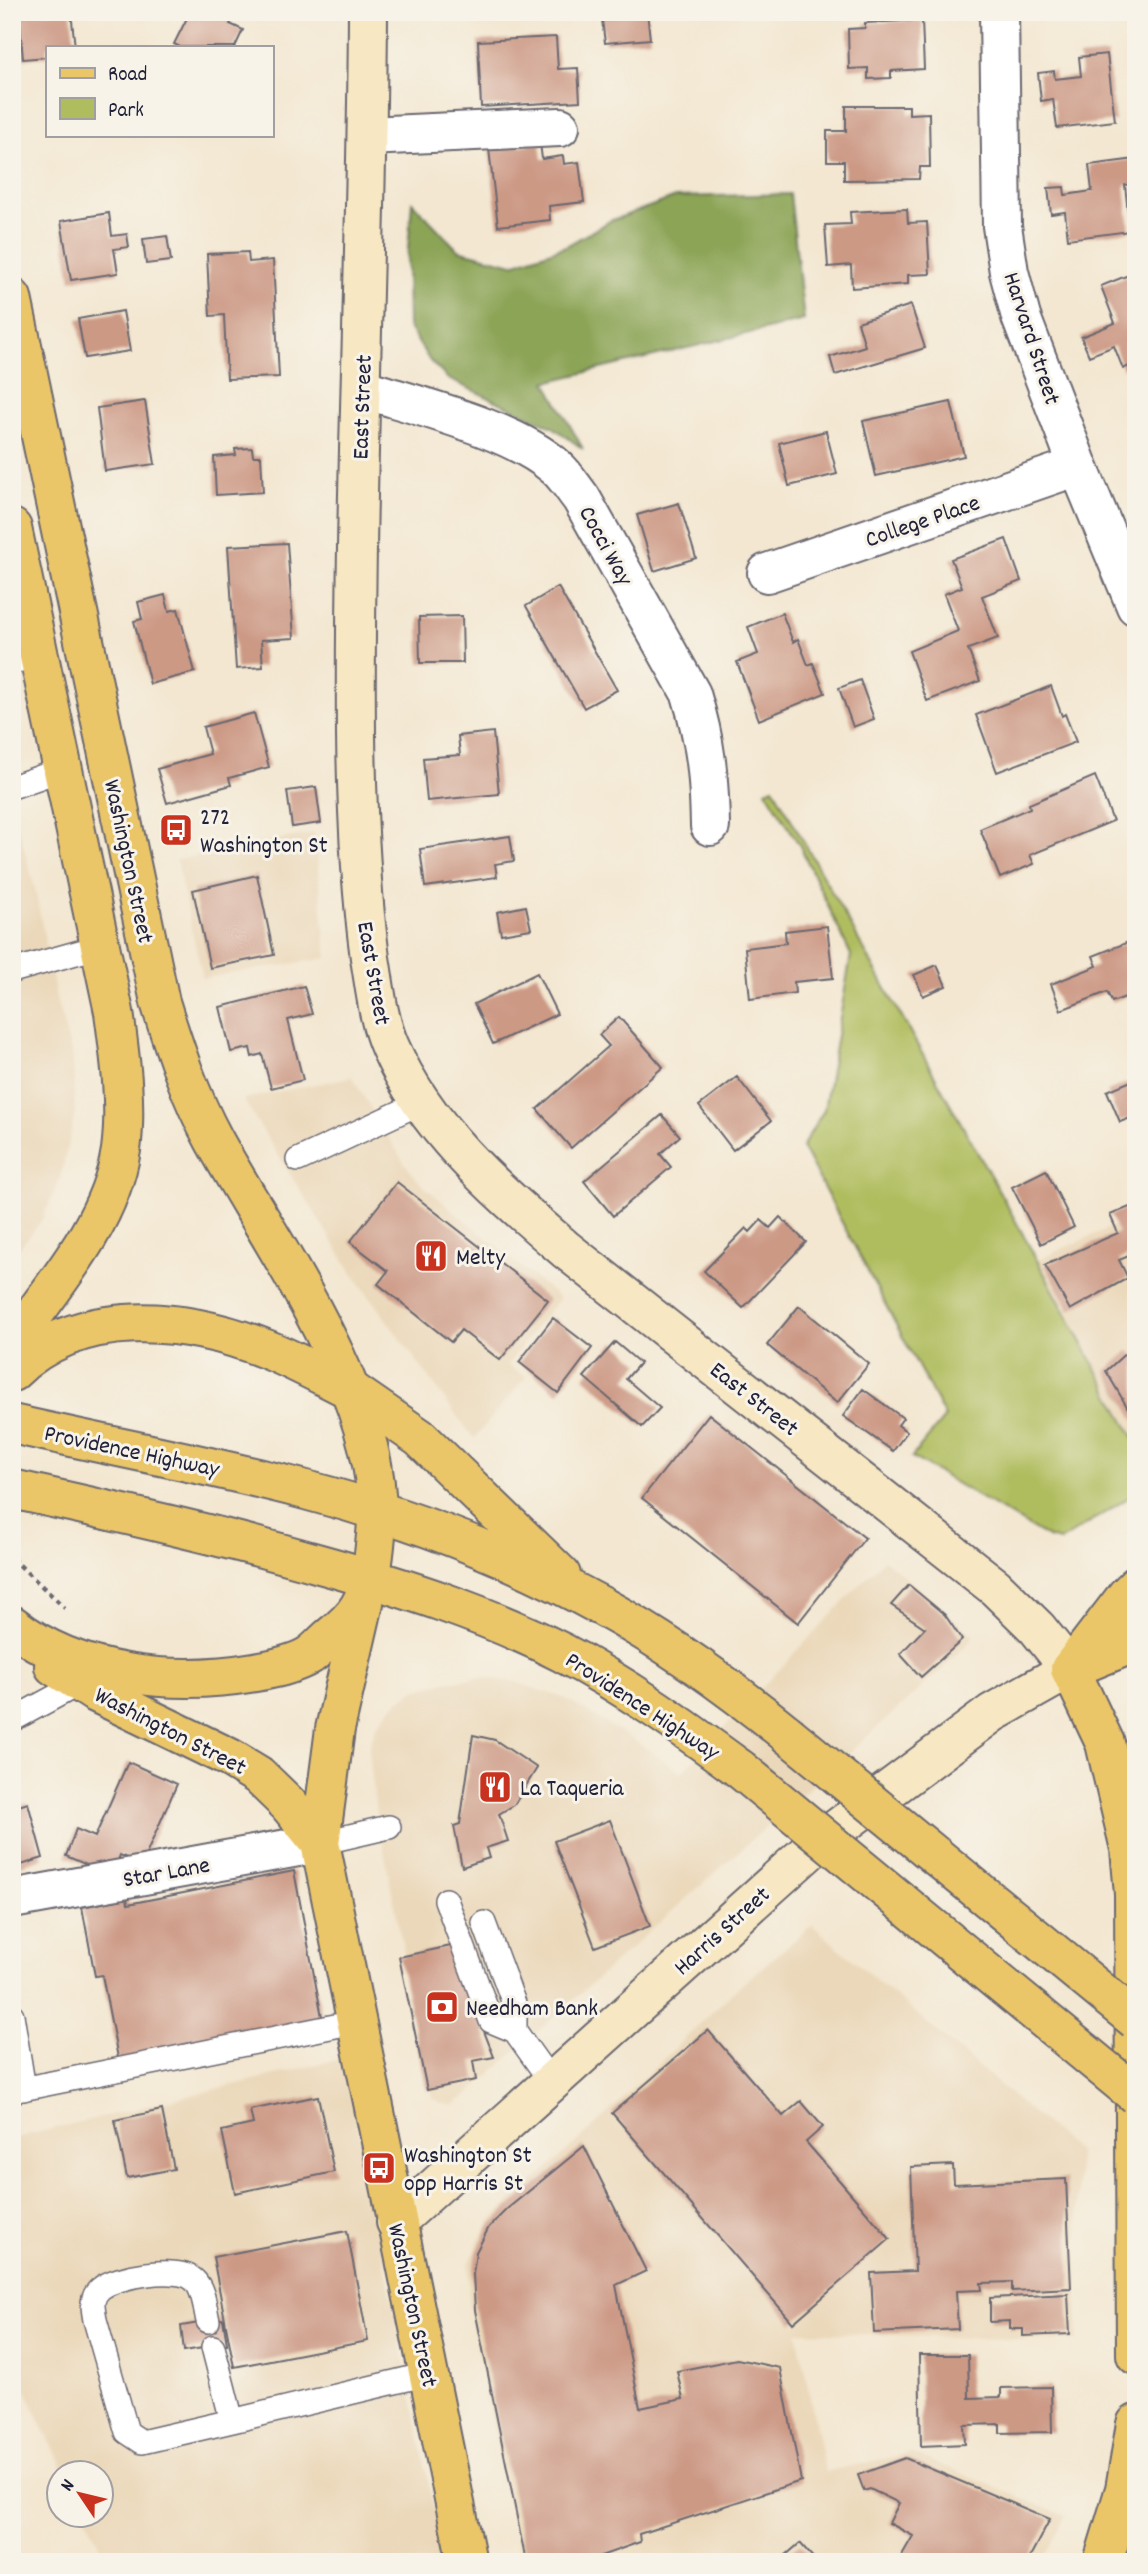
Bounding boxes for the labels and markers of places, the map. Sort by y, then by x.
place label: 272 Washington St [200,802,328,864]
bus stop icon: 272 Washington St [157,811,195,849]
restaurant icon: Melty [412,1237,450,1275]
place label: Melty [456,1242,506,1276]
restaurant icon: La Taqueria [476,1768,514,1806]
place label: La Taqueria [520,1773,624,1807]
bank icon: Needham Bank [423,1988,461,2026]
place label: Needham Bank [466,1993,598,2027]
place label: Washington St opp Harris St [404,2140,532,2202]
bus stop icon: Washington St opp Harris St [360,2149,398,2187]

